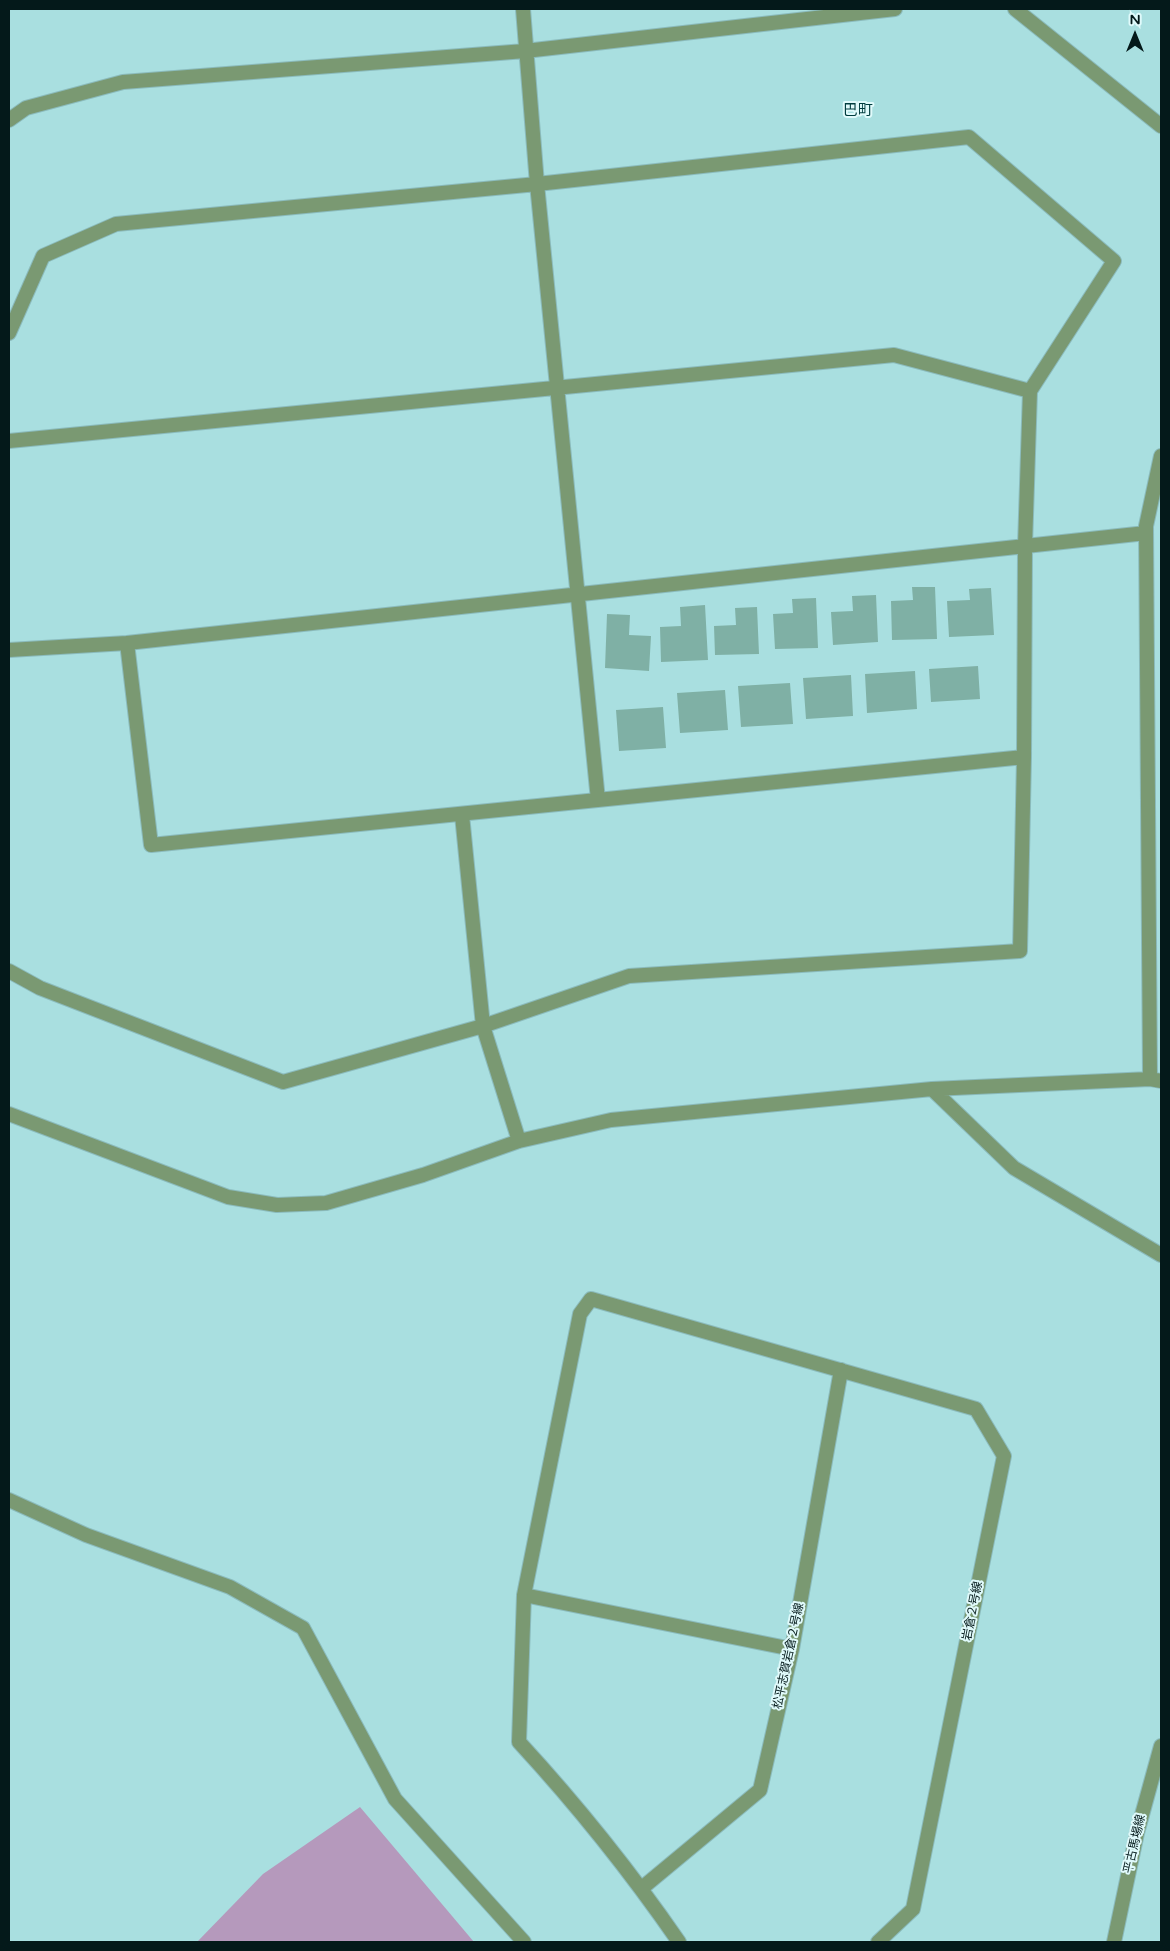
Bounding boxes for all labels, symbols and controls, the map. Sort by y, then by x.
north arrow [1110,10,1160,60]
text: N [1129,11,1141,28]
district label: 巴町 [843,102,873,120]
street label: 岩倉２号線 [960,1580,986,1642]
street label: 松平志賀岩倉２号線 [771,1602,807,1710]
street label: 平古馬場線 [1121,1813,1149,1875]

